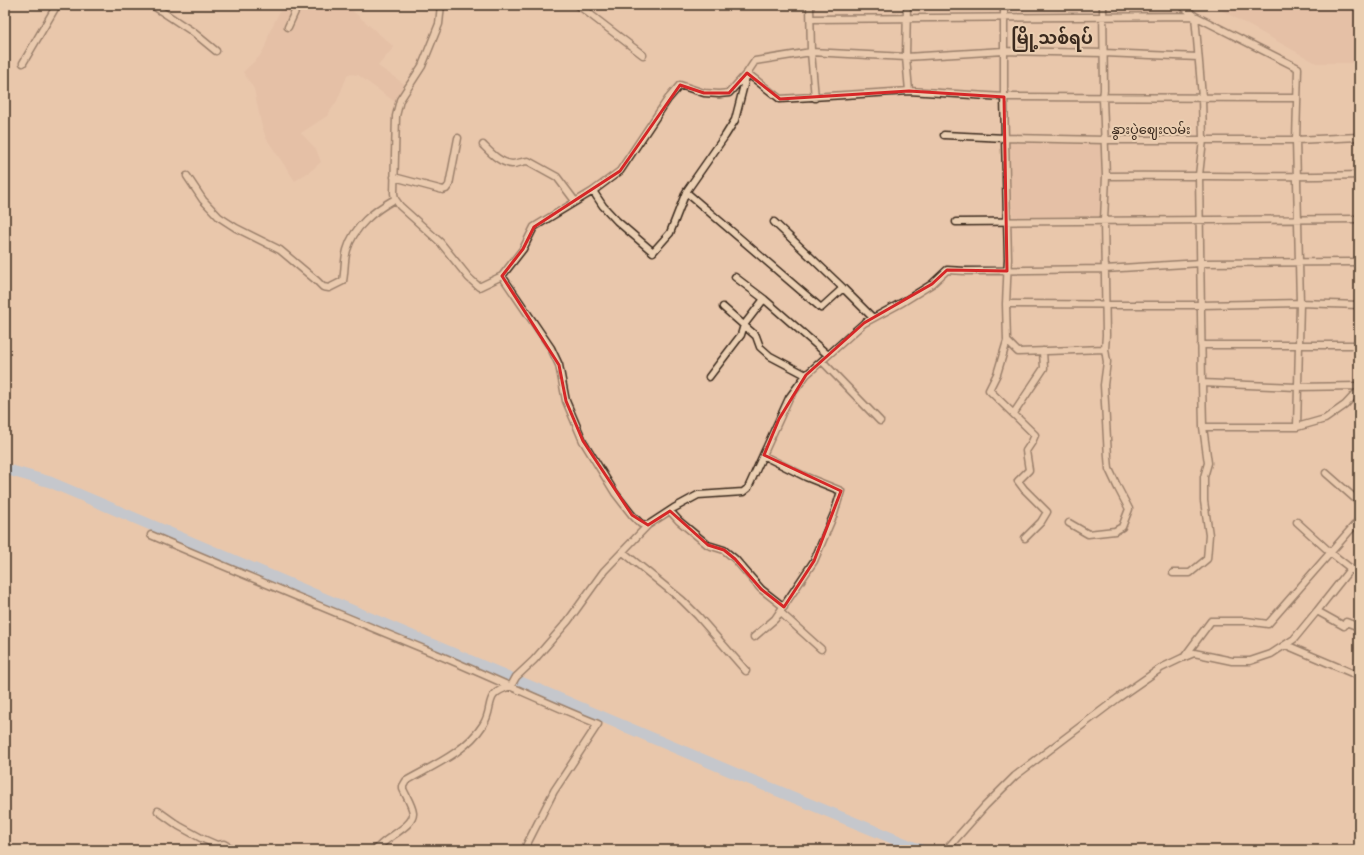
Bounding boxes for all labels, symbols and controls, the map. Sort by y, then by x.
district label: မြို့သစ်ရပ် [1011,26,1093,52]
street label: နွားပွဲဈေးလမ်း [1111,121,1191,140]

